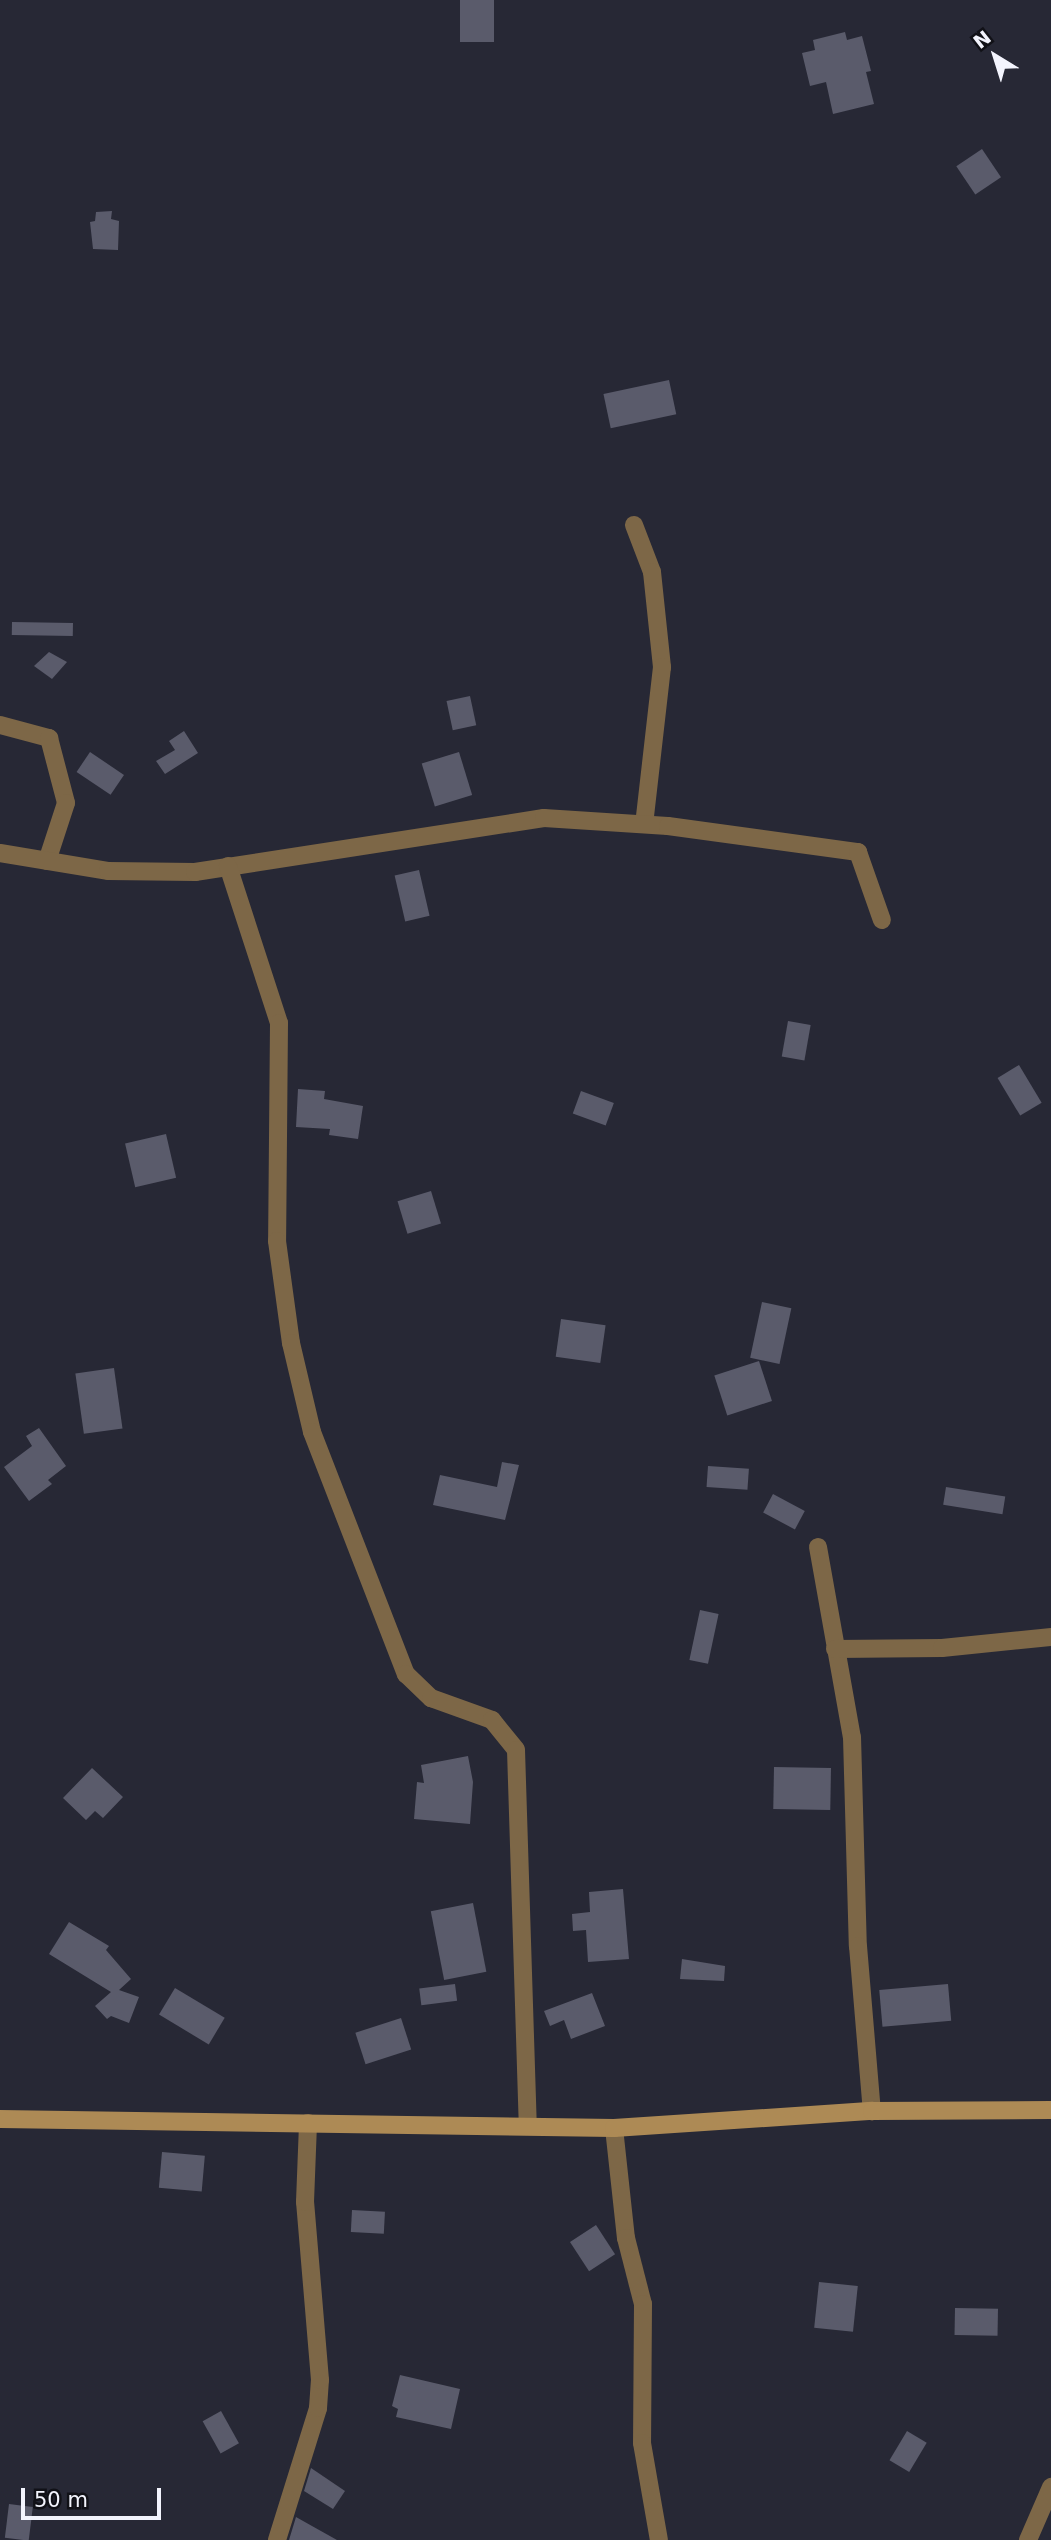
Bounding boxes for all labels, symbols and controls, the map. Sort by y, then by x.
north arrow [960,21,1030,91]
text: N [969,26,995,53]
scale bar [24,2474,164,2518]
text: 50 m [34,2488,88,2512]

